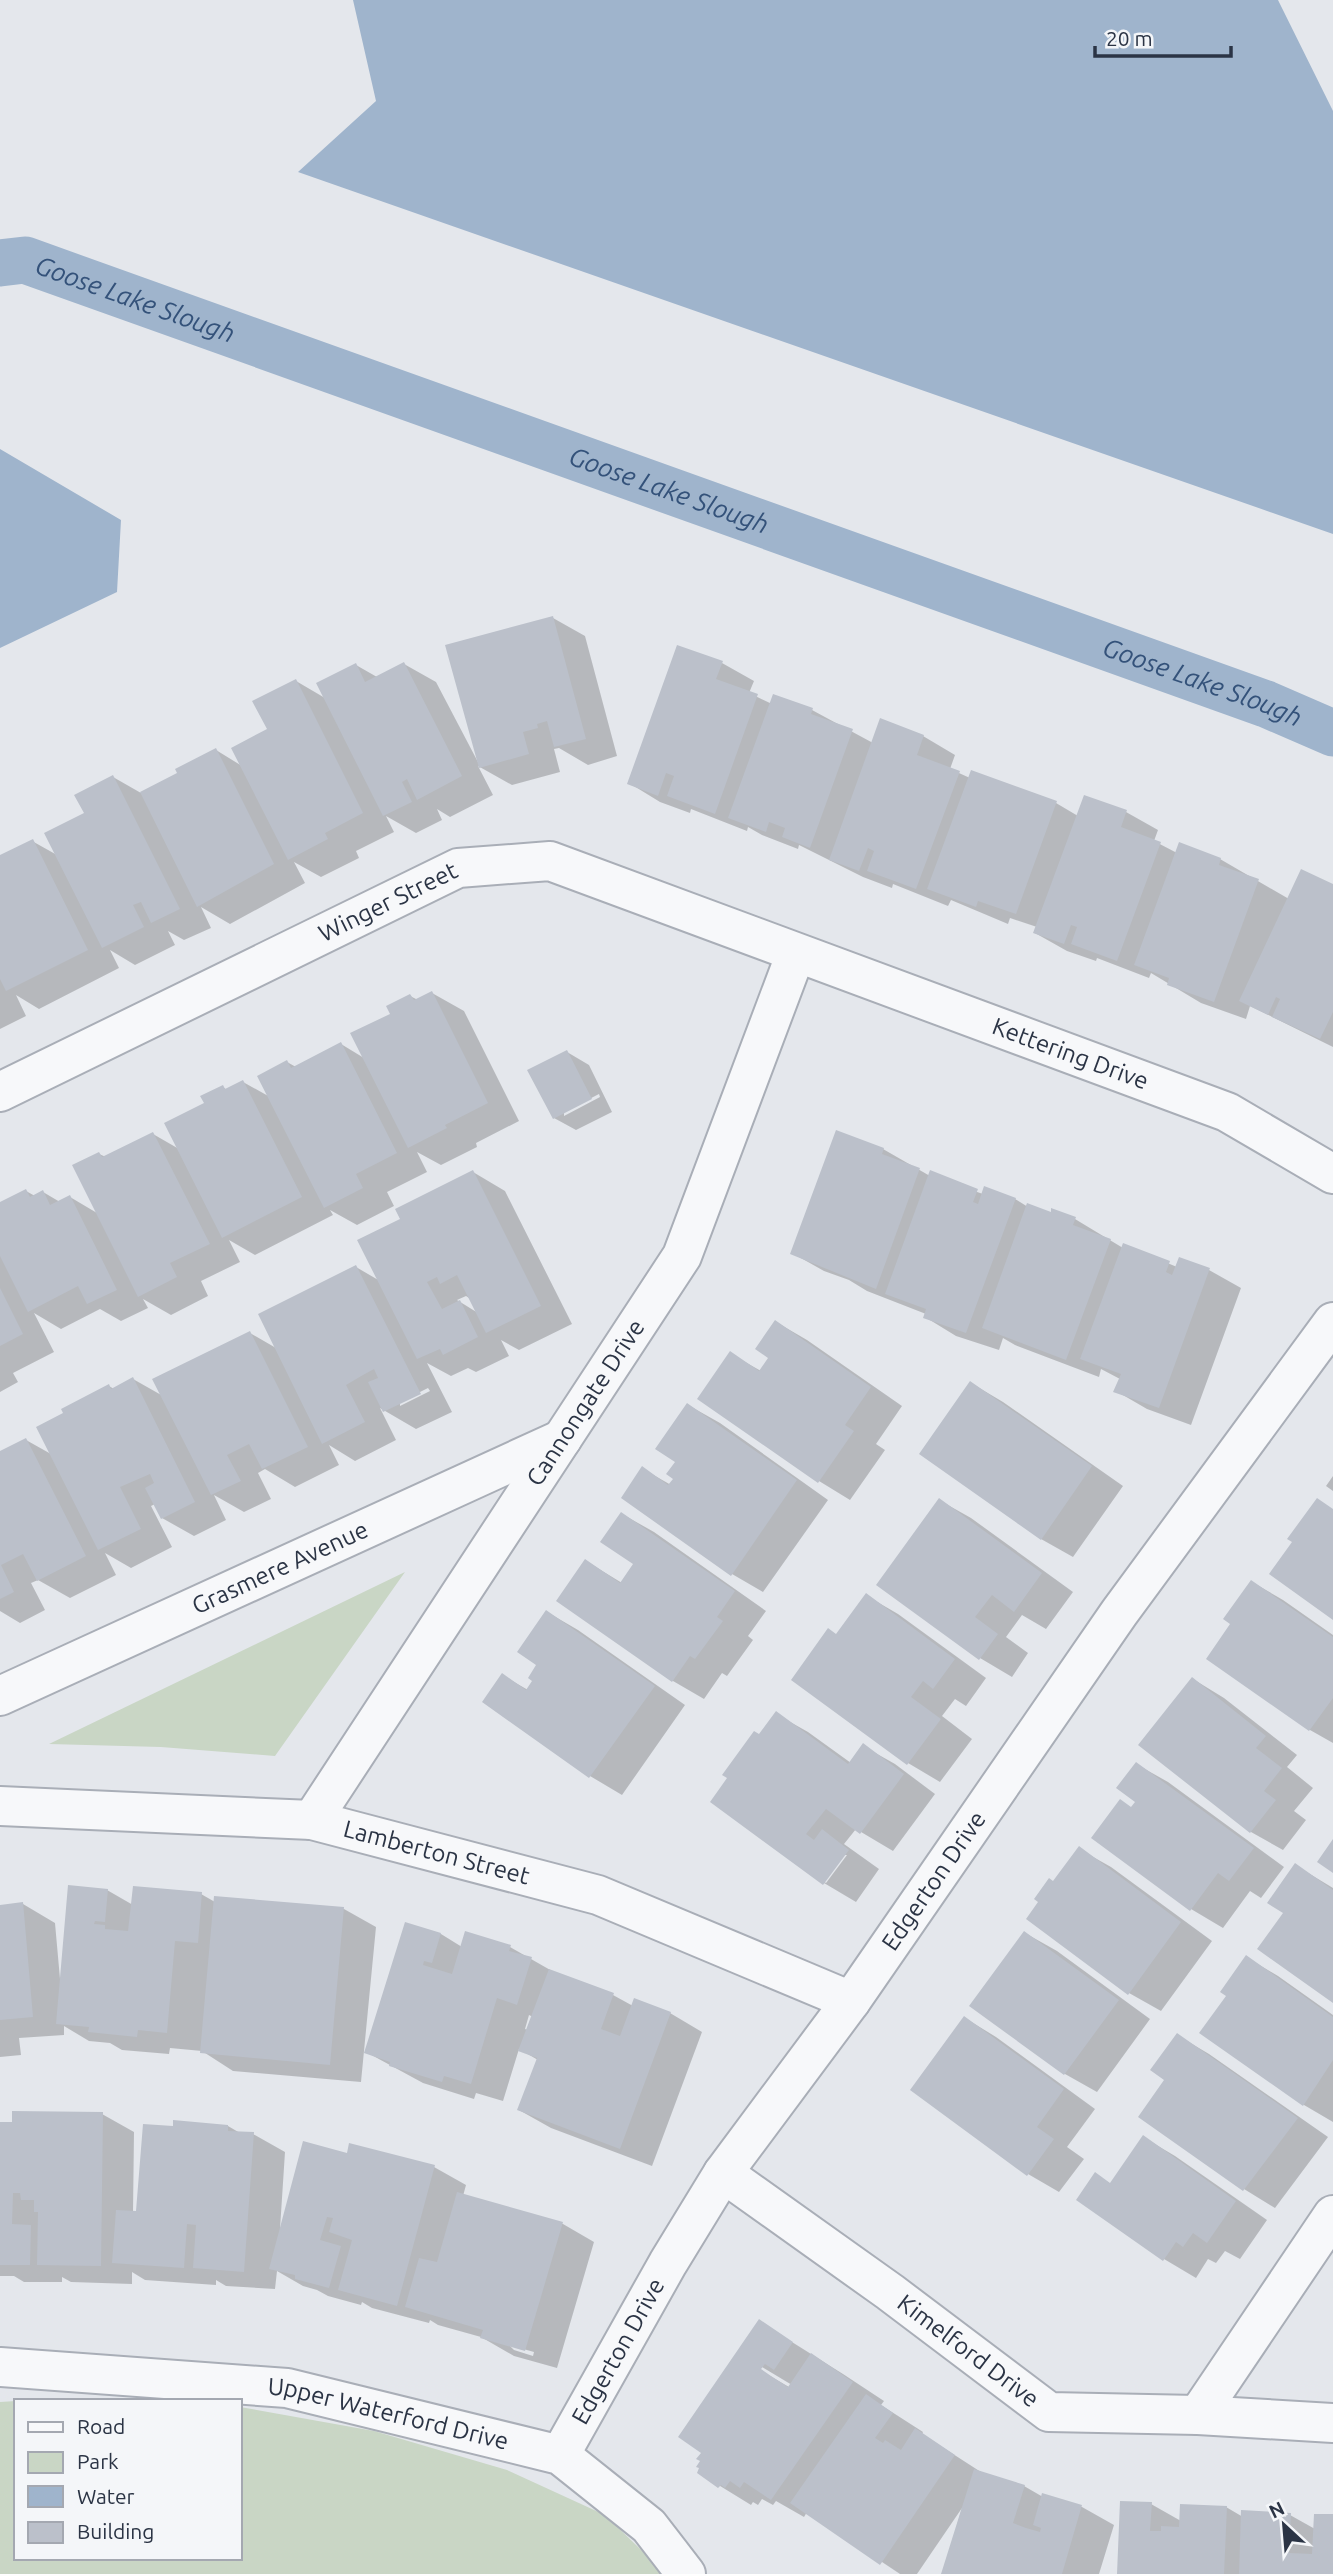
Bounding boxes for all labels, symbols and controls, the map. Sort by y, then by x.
scale bar [1095,14,1232,58]
text: 20 m [1106,26,1153,50]
water label: Goose Lake Slough [31,250,239,348]
water label: Goose Lake Slough [565,441,773,539]
water label: Goose Lake Slough [1099,632,1307,732]
street label: Winger Street [314,856,462,947]
street label: Kettering Drive [989,1012,1152,1095]
street label: Cannongate Drive [521,1314,650,1491]
street label: Grasmere Avenue [188,1516,372,1619]
street label: Edgerton Drive [876,1806,991,1955]
street label: Lamberton Street [341,1815,533,1890]
street label: Edgerton Drive [566,2273,670,2429]
street label: Kimelford Drive [893,2289,1044,2413]
street label: Upper Waterford Drive [267,2373,511,2455]
legend [14,2399,242,2560]
text: Road [77,2414,125,2438]
text: Park [77,2449,119,2473]
text: Water [77,2484,135,2508]
north arrow [1249,2490,1319,2560]
text: N [1265,2497,1288,2523]
text: Building [77,2519,154,2543]

